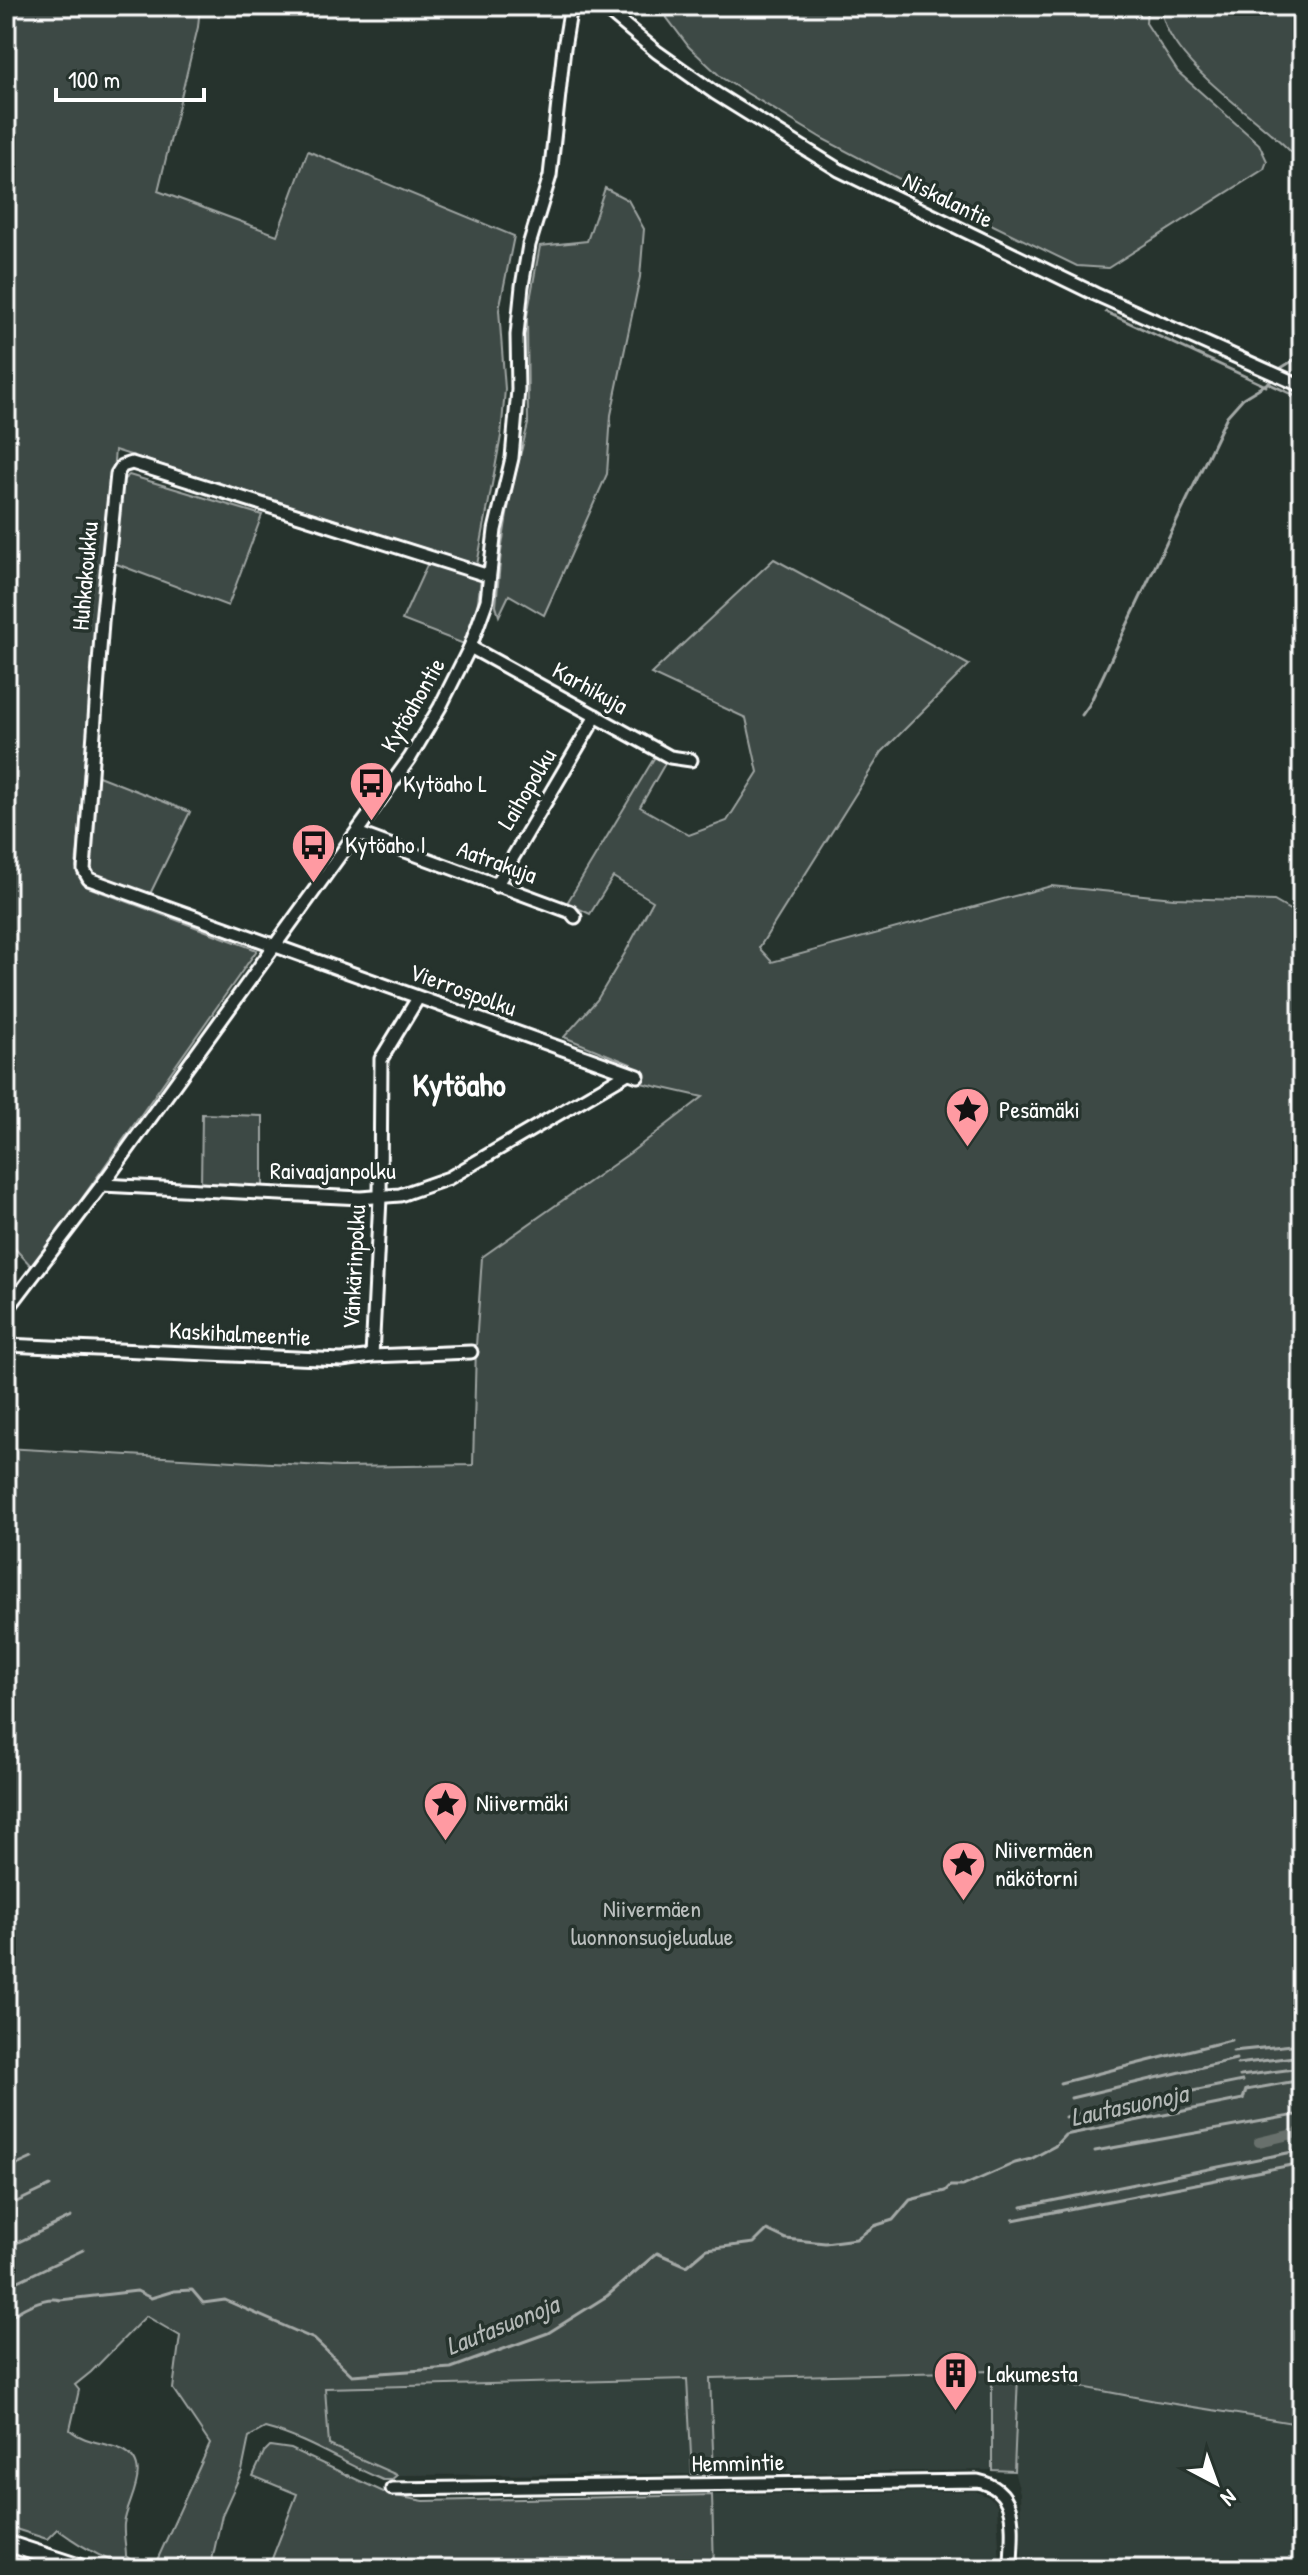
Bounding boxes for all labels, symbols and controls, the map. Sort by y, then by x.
scale bar [56,52,204,102]
text: 100 m [68,63,120,95]
street label: Niskalantie [898,164,999,235]
street label: Huhkakoukku [63,520,105,632]
street label: Kytöahontie [372,651,452,757]
street label: Karhikuja [547,653,634,721]
street label: Laihopolku [489,742,563,835]
bus stop icon: Kytöaho L [348,760,396,823]
place label: Kytöaho L [403,767,487,799]
bus stop icon: Kytöaho I [290,821,338,884]
place label: Kytöaho I [345,828,426,860]
street label: Aatrakuja [453,832,542,890]
street label: Vierrospolku [405,955,522,1023]
district label: Kytöaho [412,1063,506,1107]
place icon: Pesämäki [944,1086,992,1149]
place label: Pesämäki [999,1093,1080,1125]
street label: Raivaajanpolku [270,1154,396,1186]
street label: Vänkärinpolku [334,1204,372,1330]
street label: Kaskihalmeentie [168,1313,312,1353]
place icon: Niivermäki [421,1779,469,1842]
place label: Niivermäki [476,1786,569,1818]
place label: Niivermäen näkötorni [995,1833,1093,1893]
place icon: Niivermäen näkötorni [940,1840,988,1903]
park label: Niivermäen luonnonsuojelualue [571,1892,734,1952]
water label: Lautasuonoja [1067,2074,1193,2134]
water label: Lautasuonoja [440,2285,566,2363]
building icon: Lakumesta [932,2350,980,2413]
place label: Lakumesta [987,2357,1078,2389]
north arrow [1176,2443,1256,2523]
street label: Hemmintie [691,2445,785,2479]
text: N [1215,2483,1243,2513]

